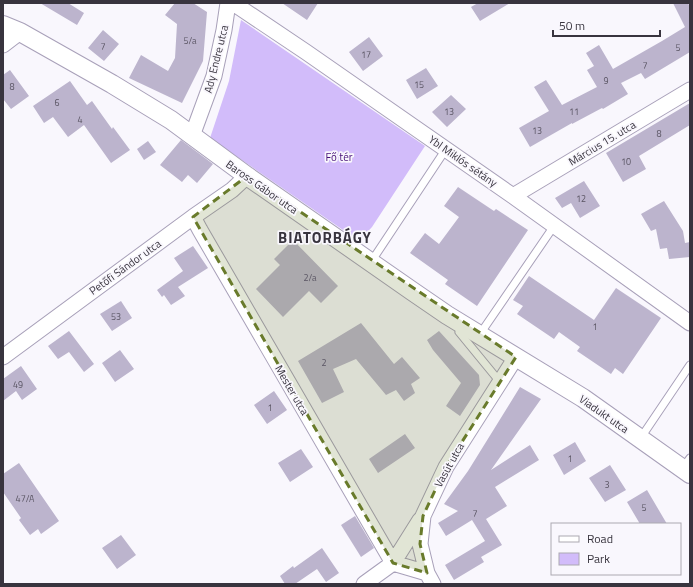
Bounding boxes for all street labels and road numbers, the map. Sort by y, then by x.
street label: Ady Endre utca [200,23,232,95]
street label: Március 15. utca [565,116,639,169]
street label: Ybl Miklós sétány [425,131,501,191]
street label: Baross Gábor utca [223,156,302,218]
street label: Petőfi Sándor utca [86,235,165,299]
street label: Mester utca [271,362,313,418]
street label: Viadukt utca [576,391,633,437]
street label: Vasút utca [430,439,468,490]

